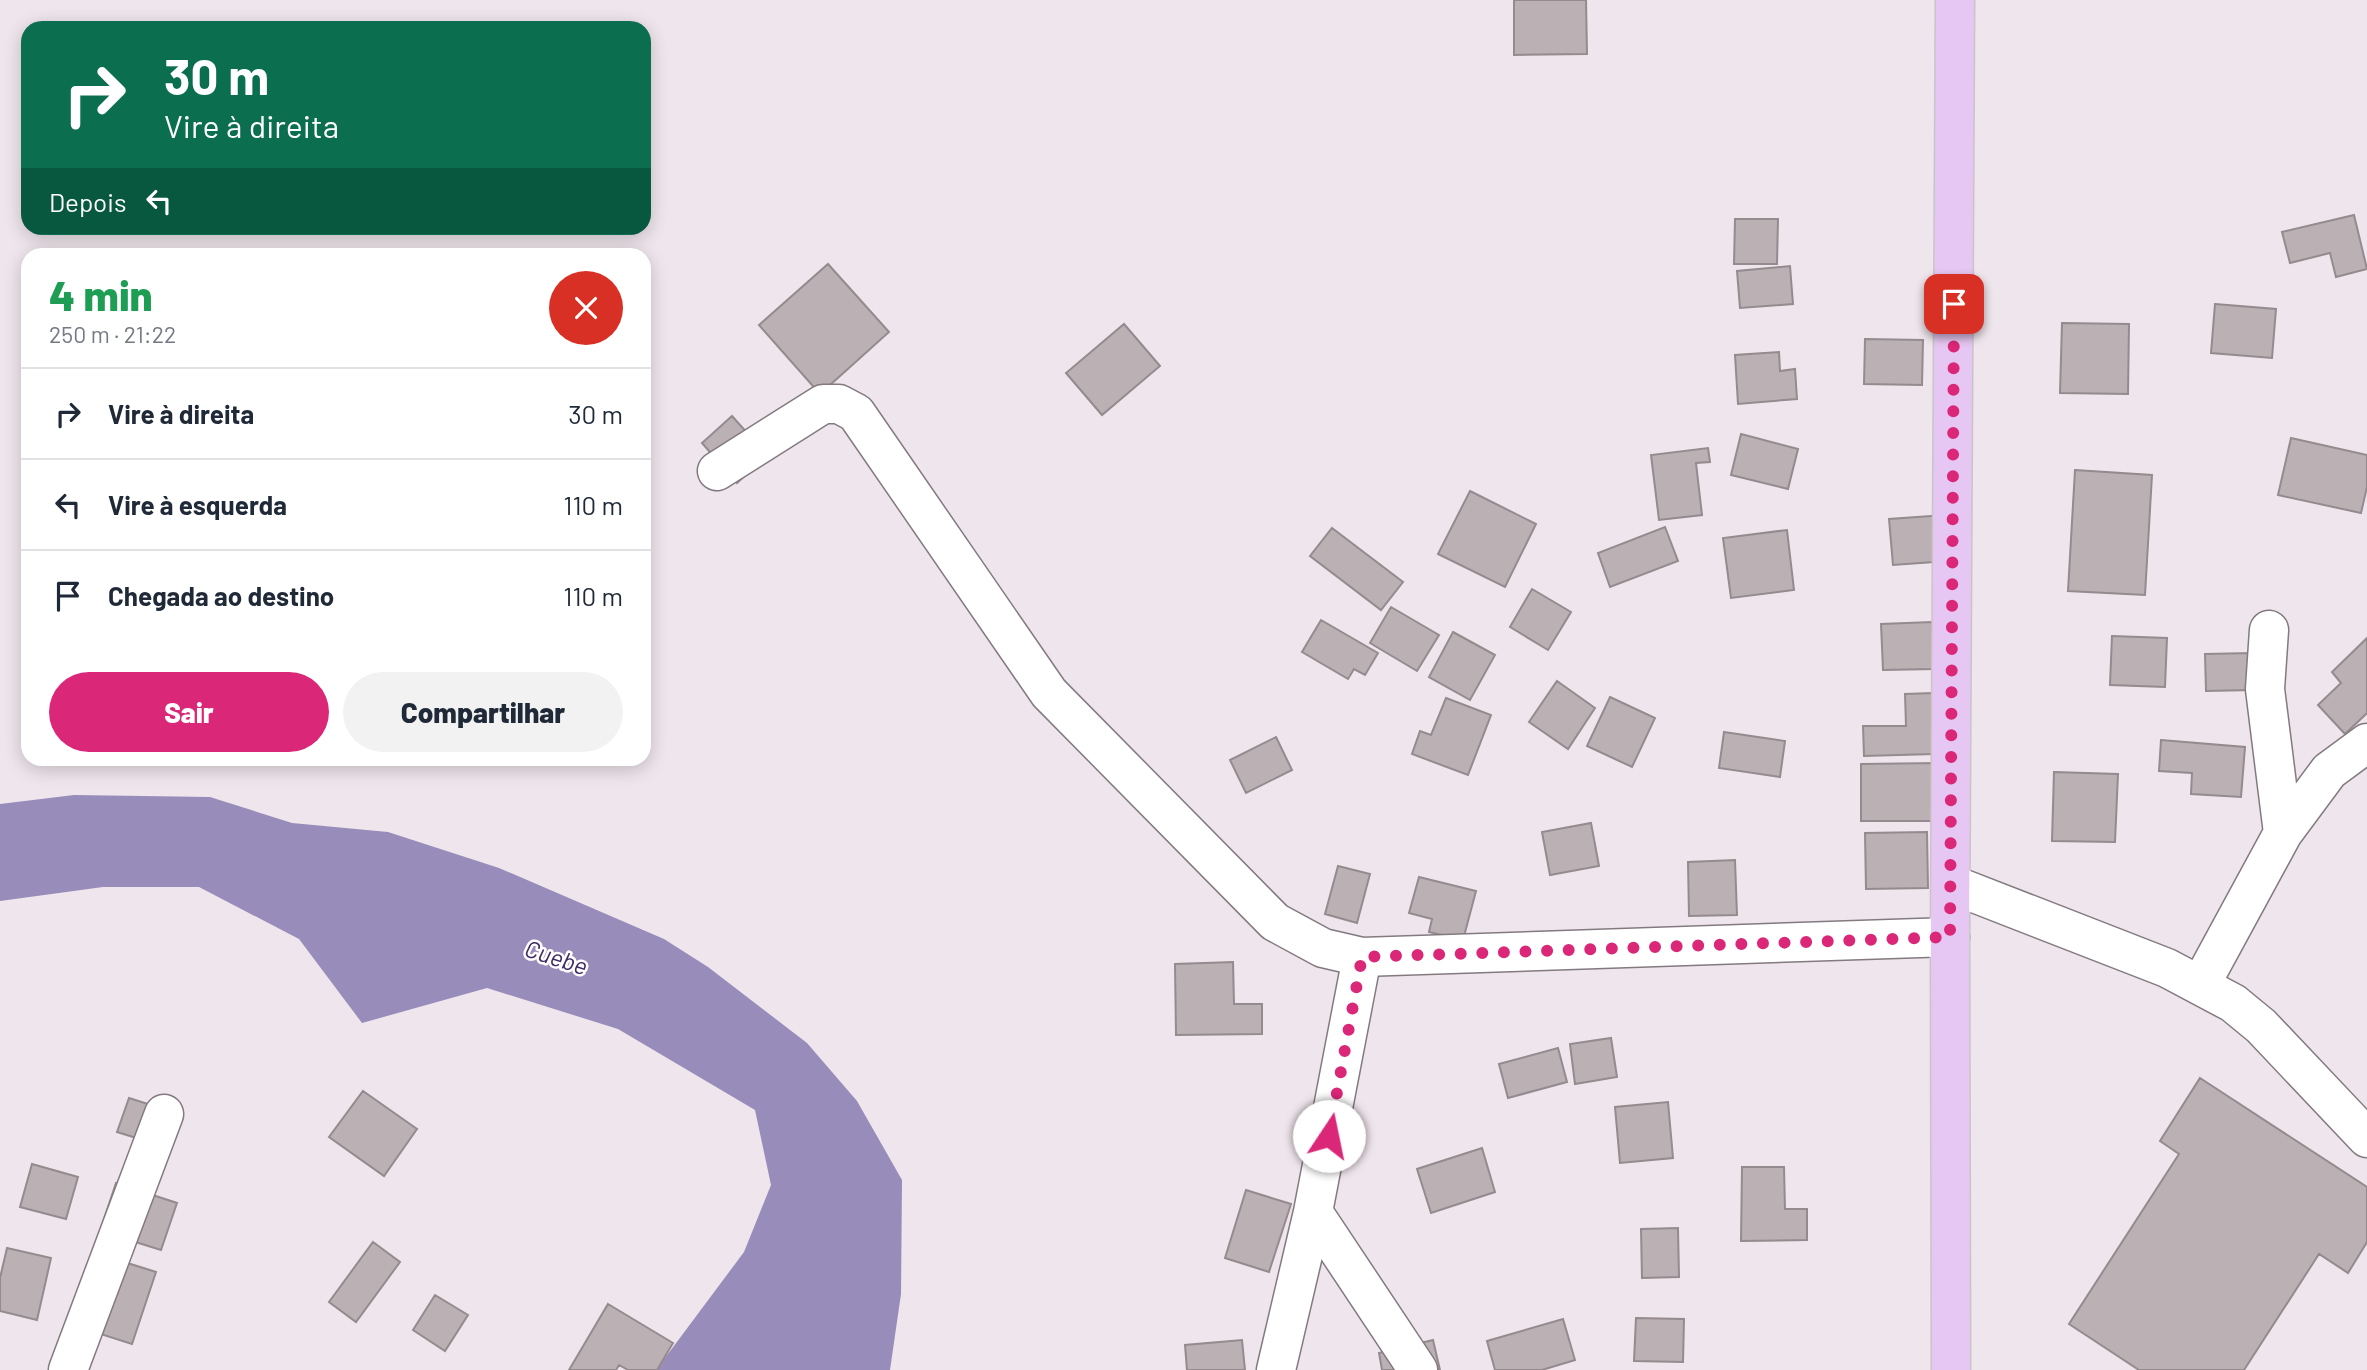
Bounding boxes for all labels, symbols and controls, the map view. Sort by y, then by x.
text: 30 m [164,46,269,105]
icon: right [49,49,140,140]
text: Vire à direita [164,106,339,144]
icon: left [140,182,178,220]
text: Depois [49,186,126,217]
text: 4 min [49,269,153,319]
button: close [549,271,623,345]
pin [1924,274,1984,334]
icon: arrive [1935,285,1973,323]
text: 250 m · 21:22 [49,320,176,348]
icon: right [49,395,87,433]
text: Vire à direita [108,398,254,429]
text: 30 m [568,398,623,429]
icon: left [49,486,87,524]
text: Vire à esquerda [108,489,287,520]
text: 110 m [563,489,623,520]
icon: arrive [49,577,87,615]
text: Chegada ao destino [108,580,334,611]
text: 110 m [563,580,623,611]
button: Sair [49,672,329,752]
button: Compartilhar [343,672,623,752]
water label: Cuebe [522,933,591,980]
position arrow [1292,1099,1366,1173]

